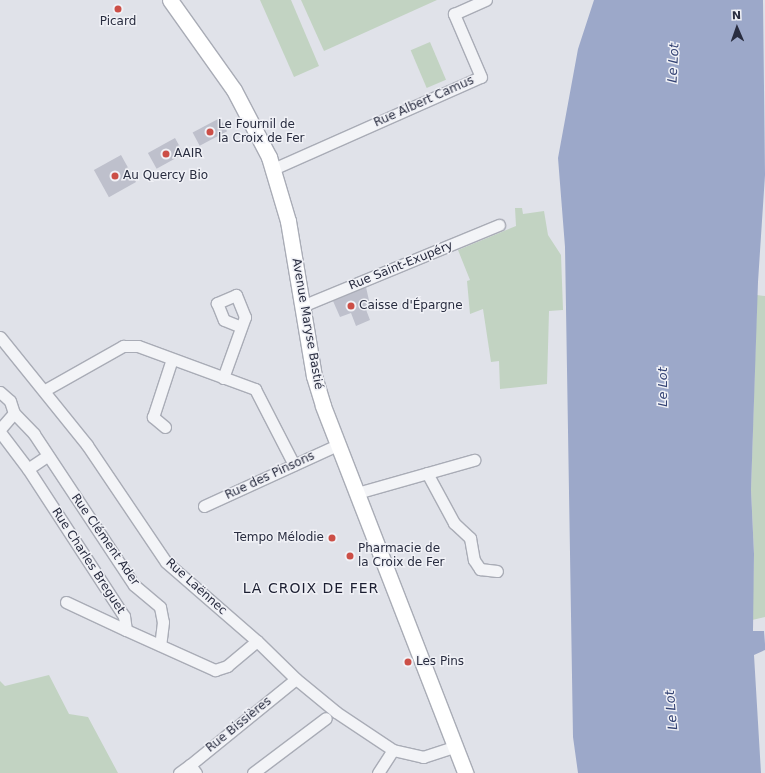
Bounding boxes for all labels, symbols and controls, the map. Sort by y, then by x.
marker: Picard [113,4,123,14]
north arrow [717,8,757,48]
text: N [732,9,741,22]
place label: Picard [100,15,136,29]
water label: Le Lot [665,43,683,83]
street label: Rue Albert Camus [372,73,476,131]
place label: Le Fournil de la Croix de Fer [218,118,305,146]
marker: Le Fournil de la Croix de Fer [205,127,215,137]
place label: AAIR [174,147,203,161]
marker: AAIR [161,149,171,159]
place label: Au Quercy Bio [123,169,208,183]
marker: Au Quercy Bio [110,171,120,181]
street label: Rue Saint-Exupéry [347,239,455,293]
street label: Avenue Maryse Bastié [288,257,326,391]
place label: Caisse d'Épargne [359,299,463,313]
marker: Caisse d'Épargne [346,301,356,311]
water label: Le Lot [655,367,671,407]
street label: Rue des Pinsons [223,449,317,503]
street label: Rue Clément Ader [68,491,142,589]
street label: Rue Charles Breguet [48,505,128,617]
place label: Tempo Mélodie [234,531,324,545]
marker: Tempo Mélodie [327,533,337,543]
place label: Pharmacie de la Croix de Fer [358,542,445,570]
marker: Pharmacie de la Croix de Fer [345,551,355,561]
street label: Rue Laënnec [162,556,230,618]
district label: LA CROIX DE FER [243,580,379,596]
place label: Les Pins [416,655,464,669]
marker: Les Pins [403,657,413,667]
water label: Le Lot [663,690,681,730]
street label: Rue Bissières [204,694,274,756]

